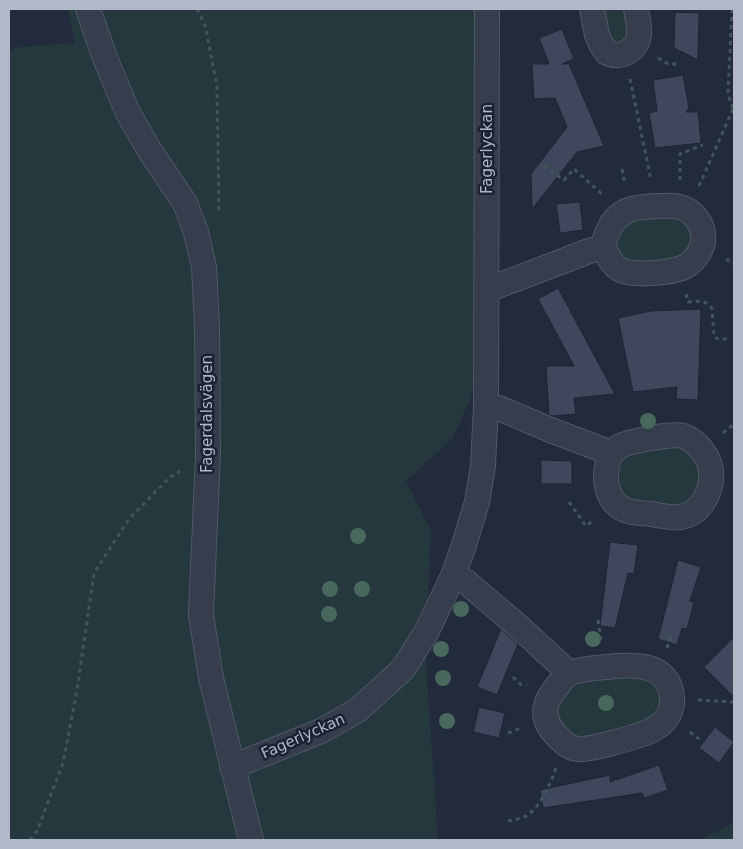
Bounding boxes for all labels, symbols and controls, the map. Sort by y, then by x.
street label: Fagerlyckan [478,104,496,194]
street label: Fagerdalsvägen [198,355,216,473]
street label: Fagerlyckan [258,710,348,762]

